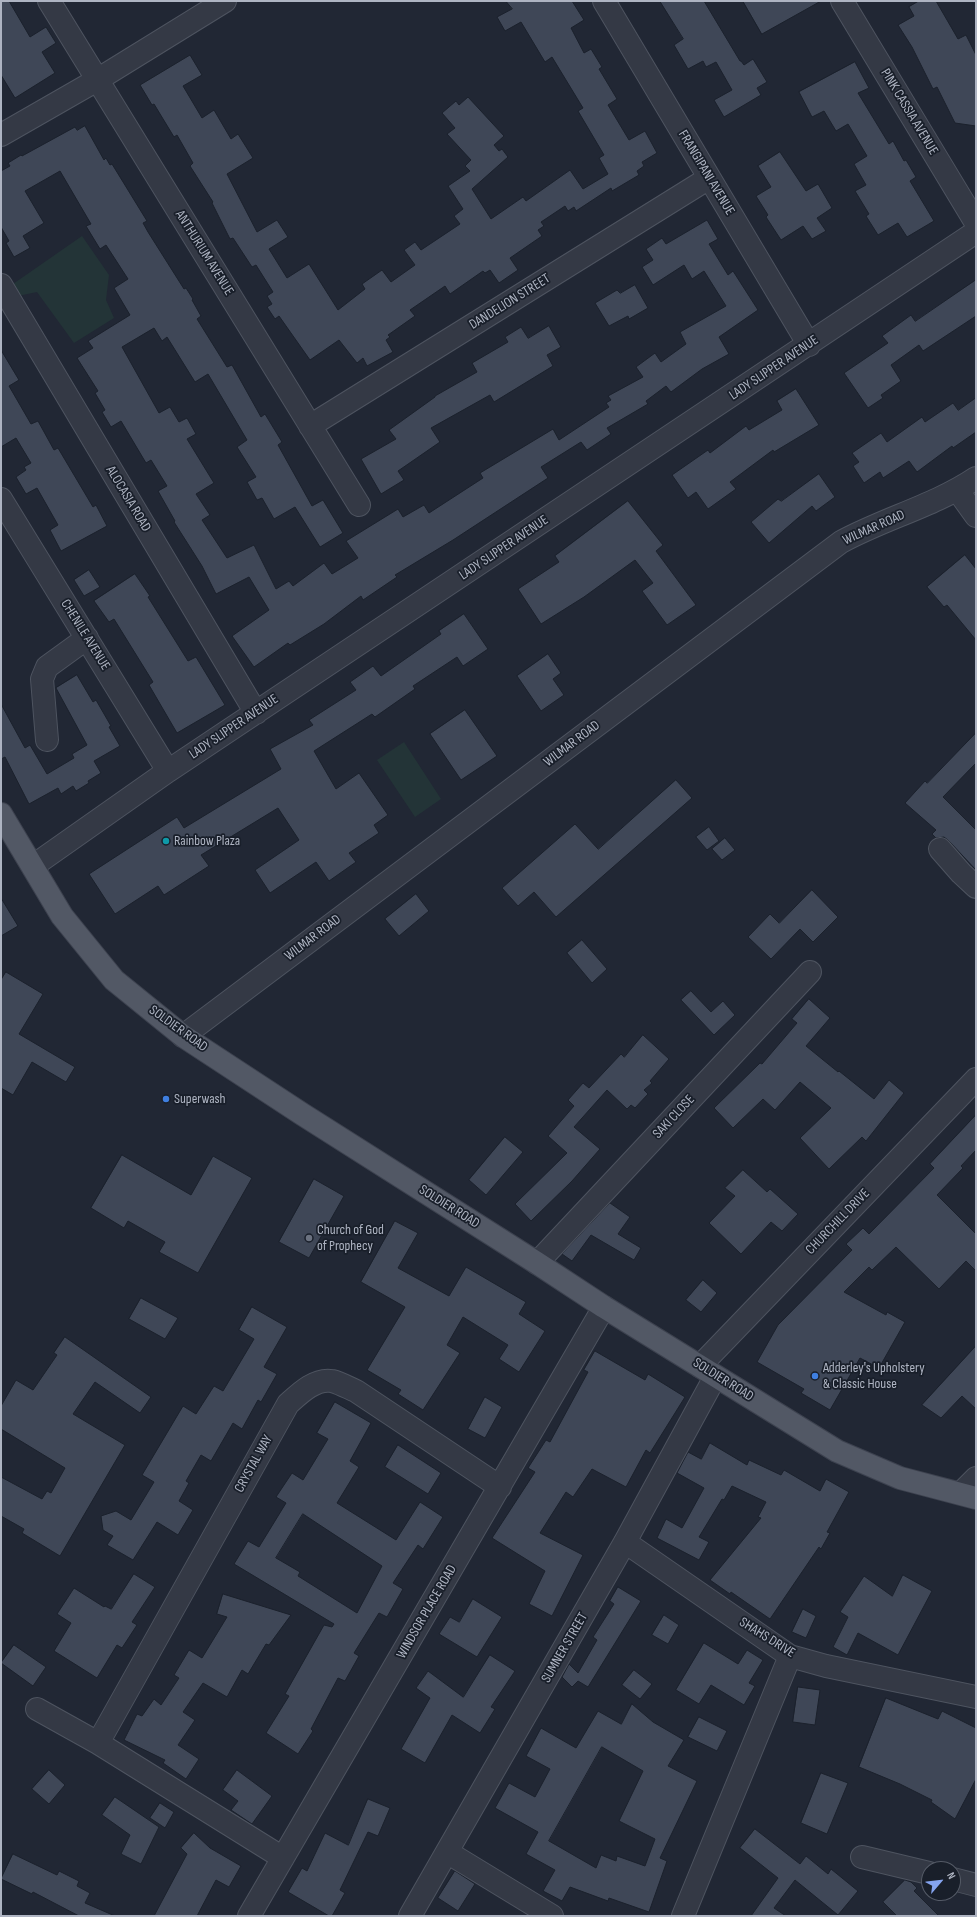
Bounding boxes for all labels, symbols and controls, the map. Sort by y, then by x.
street label: PINK CASSIA AVENUE [877,66,941,158]
street label: FRANGIPANI AVENUE [674,127,738,219]
street label: ANTHURIUM AVENUE [171,207,237,299]
street label: DANDELION STREET [467,270,553,334]
street label: LADY SLIPPER AVENUE [726,332,822,404]
street label: ALOCASIA ROAD [102,463,154,535]
street label: WILMAR ROAD [840,507,908,549]
street label: LADY SLIPPER AVENUE [456,512,552,584]
street label: CHENILE AVENUE [57,596,113,674]
street label: LADY SLIPPER AVENUE [186,691,282,763]
street label: WILMAR ROAD [541,717,603,771]
place label: Rainbow Plaza [174,833,240,849]
marker: Rainbow Plaza [161,836,171,846]
street label: WILMAR ROAD [282,911,344,965]
street label: SOLDIER ROAD [145,1002,211,1056]
place label: Superwash [174,1091,226,1107]
street label: SAKI CLOSE [650,1092,698,1142]
marker: Superwash [161,1094,171,1104]
street label: SOLDIER ROAD [416,1182,482,1232]
street label: CHURCHILL DRIVE [803,1186,873,1258]
place label: Church of God of Prophecy [317,1222,384,1254]
marker: Church of God of Prophecy [304,1233,314,1243]
street label: SOLDIER ROAD [690,1355,756,1405]
place label: Adderley's Upholstery & Classic House [823,1360,925,1392]
marker: Adderley's Upholstery & Classic House [810,1371,820,1381]
street label: CRYSTAL WAY [231,1432,277,1496]
street label: WINDSOR PLACE ROAD [393,1562,461,1662]
street label: SUMNER STREET [538,1610,592,1686]
street label: SHAHS DRIVE [736,1614,798,1662]
north arrow [921,1861,961,1901]
text: N [944,1870,958,1881]

